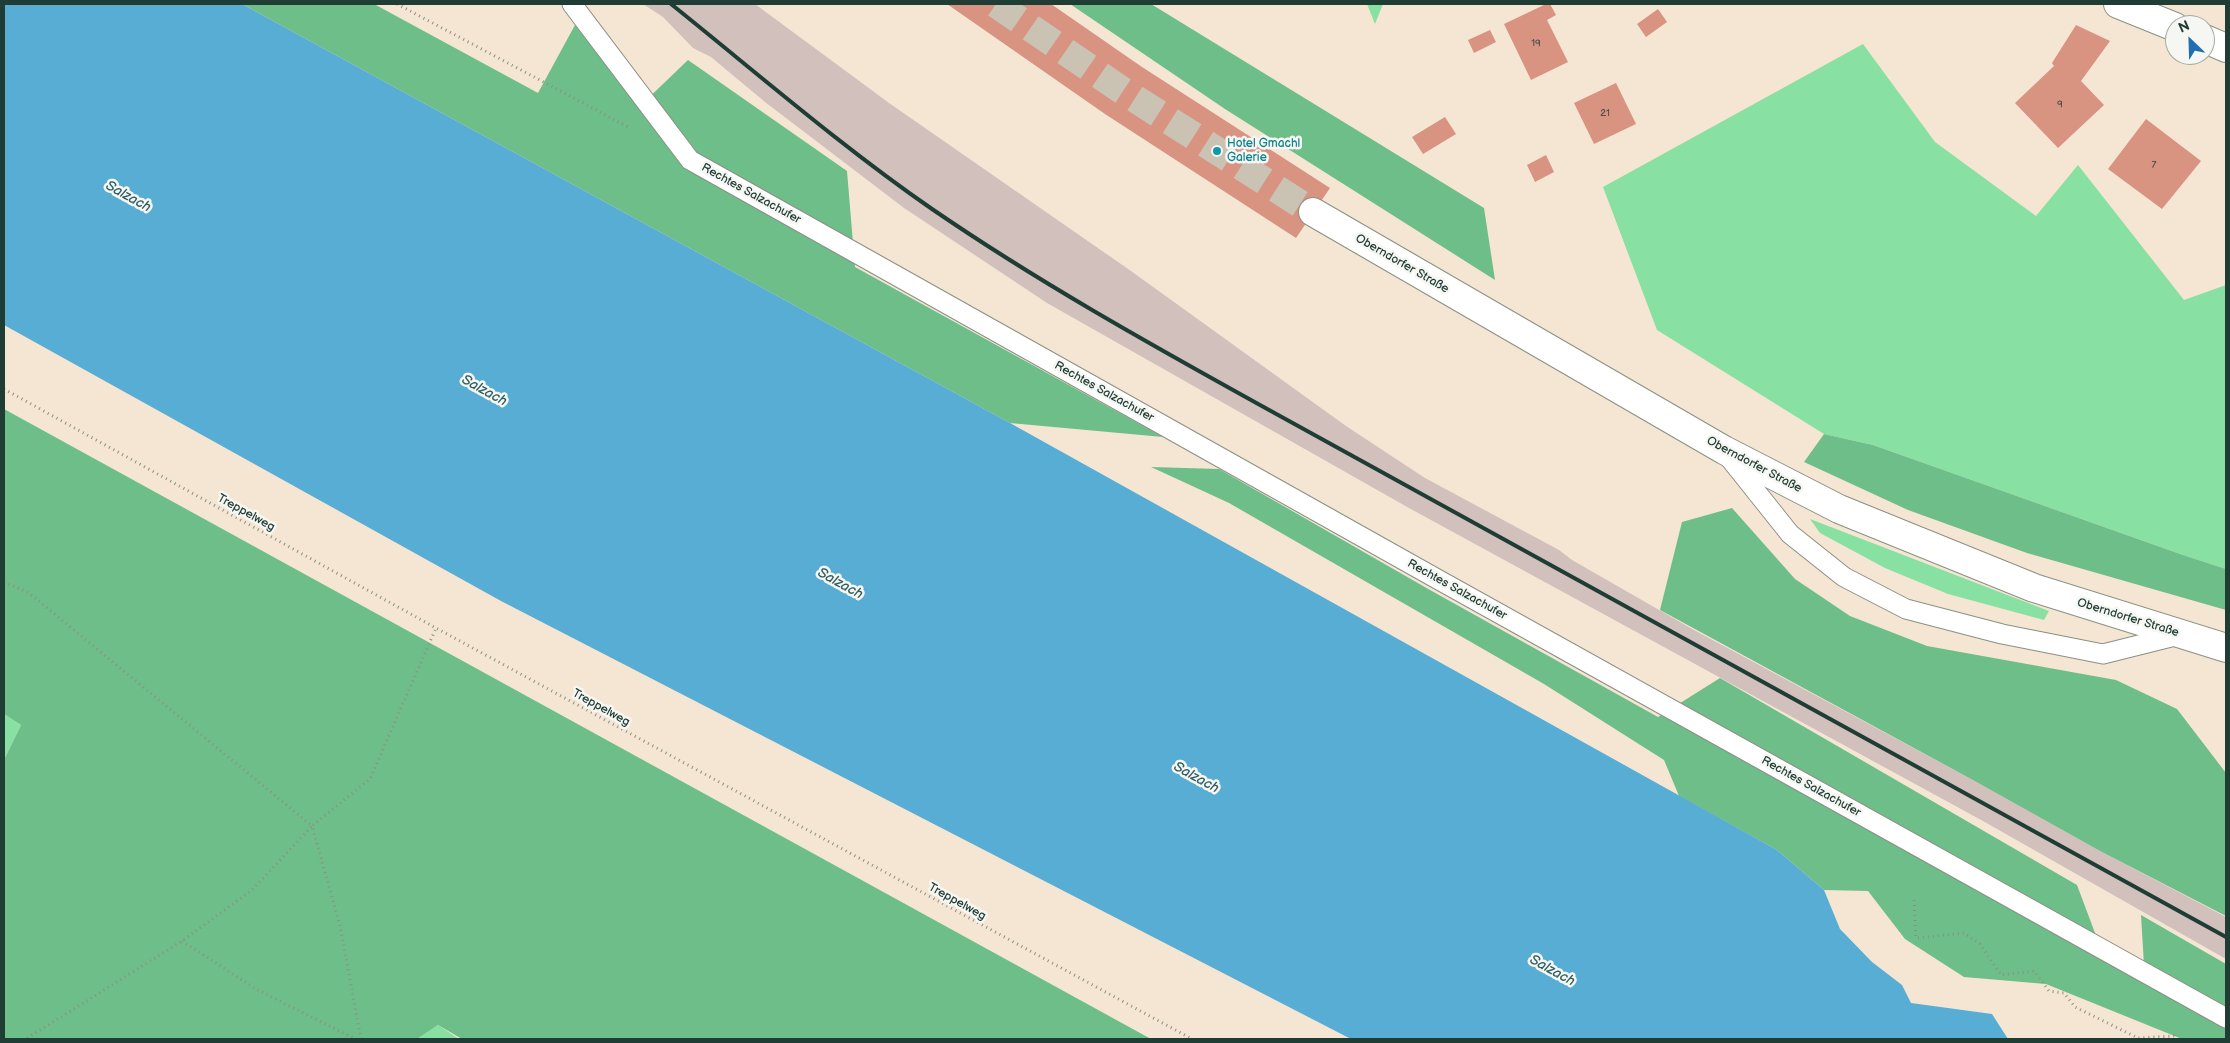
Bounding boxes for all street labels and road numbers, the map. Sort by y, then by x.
street label: Rechtes Salzachufer [699,161,803,227]
street label: Oberndorfer Straße [1353,231,1451,297]
street label: Rechtes Salzachufer [1052,359,1156,425]
street label: Oberndorfer Straße [1704,434,1804,496]
street label: Treppelweg [215,491,277,535]
street label: Rechtes Salzachufer [1405,557,1509,623]
street label: Oberndorfer Straße [2075,596,2181,640]
street label: Treppelweg [570,686,632,730]
street label: Rechtes Salzachufer [1759,754,1863,820]
street label: Treppelweg [926,880,988,924]

